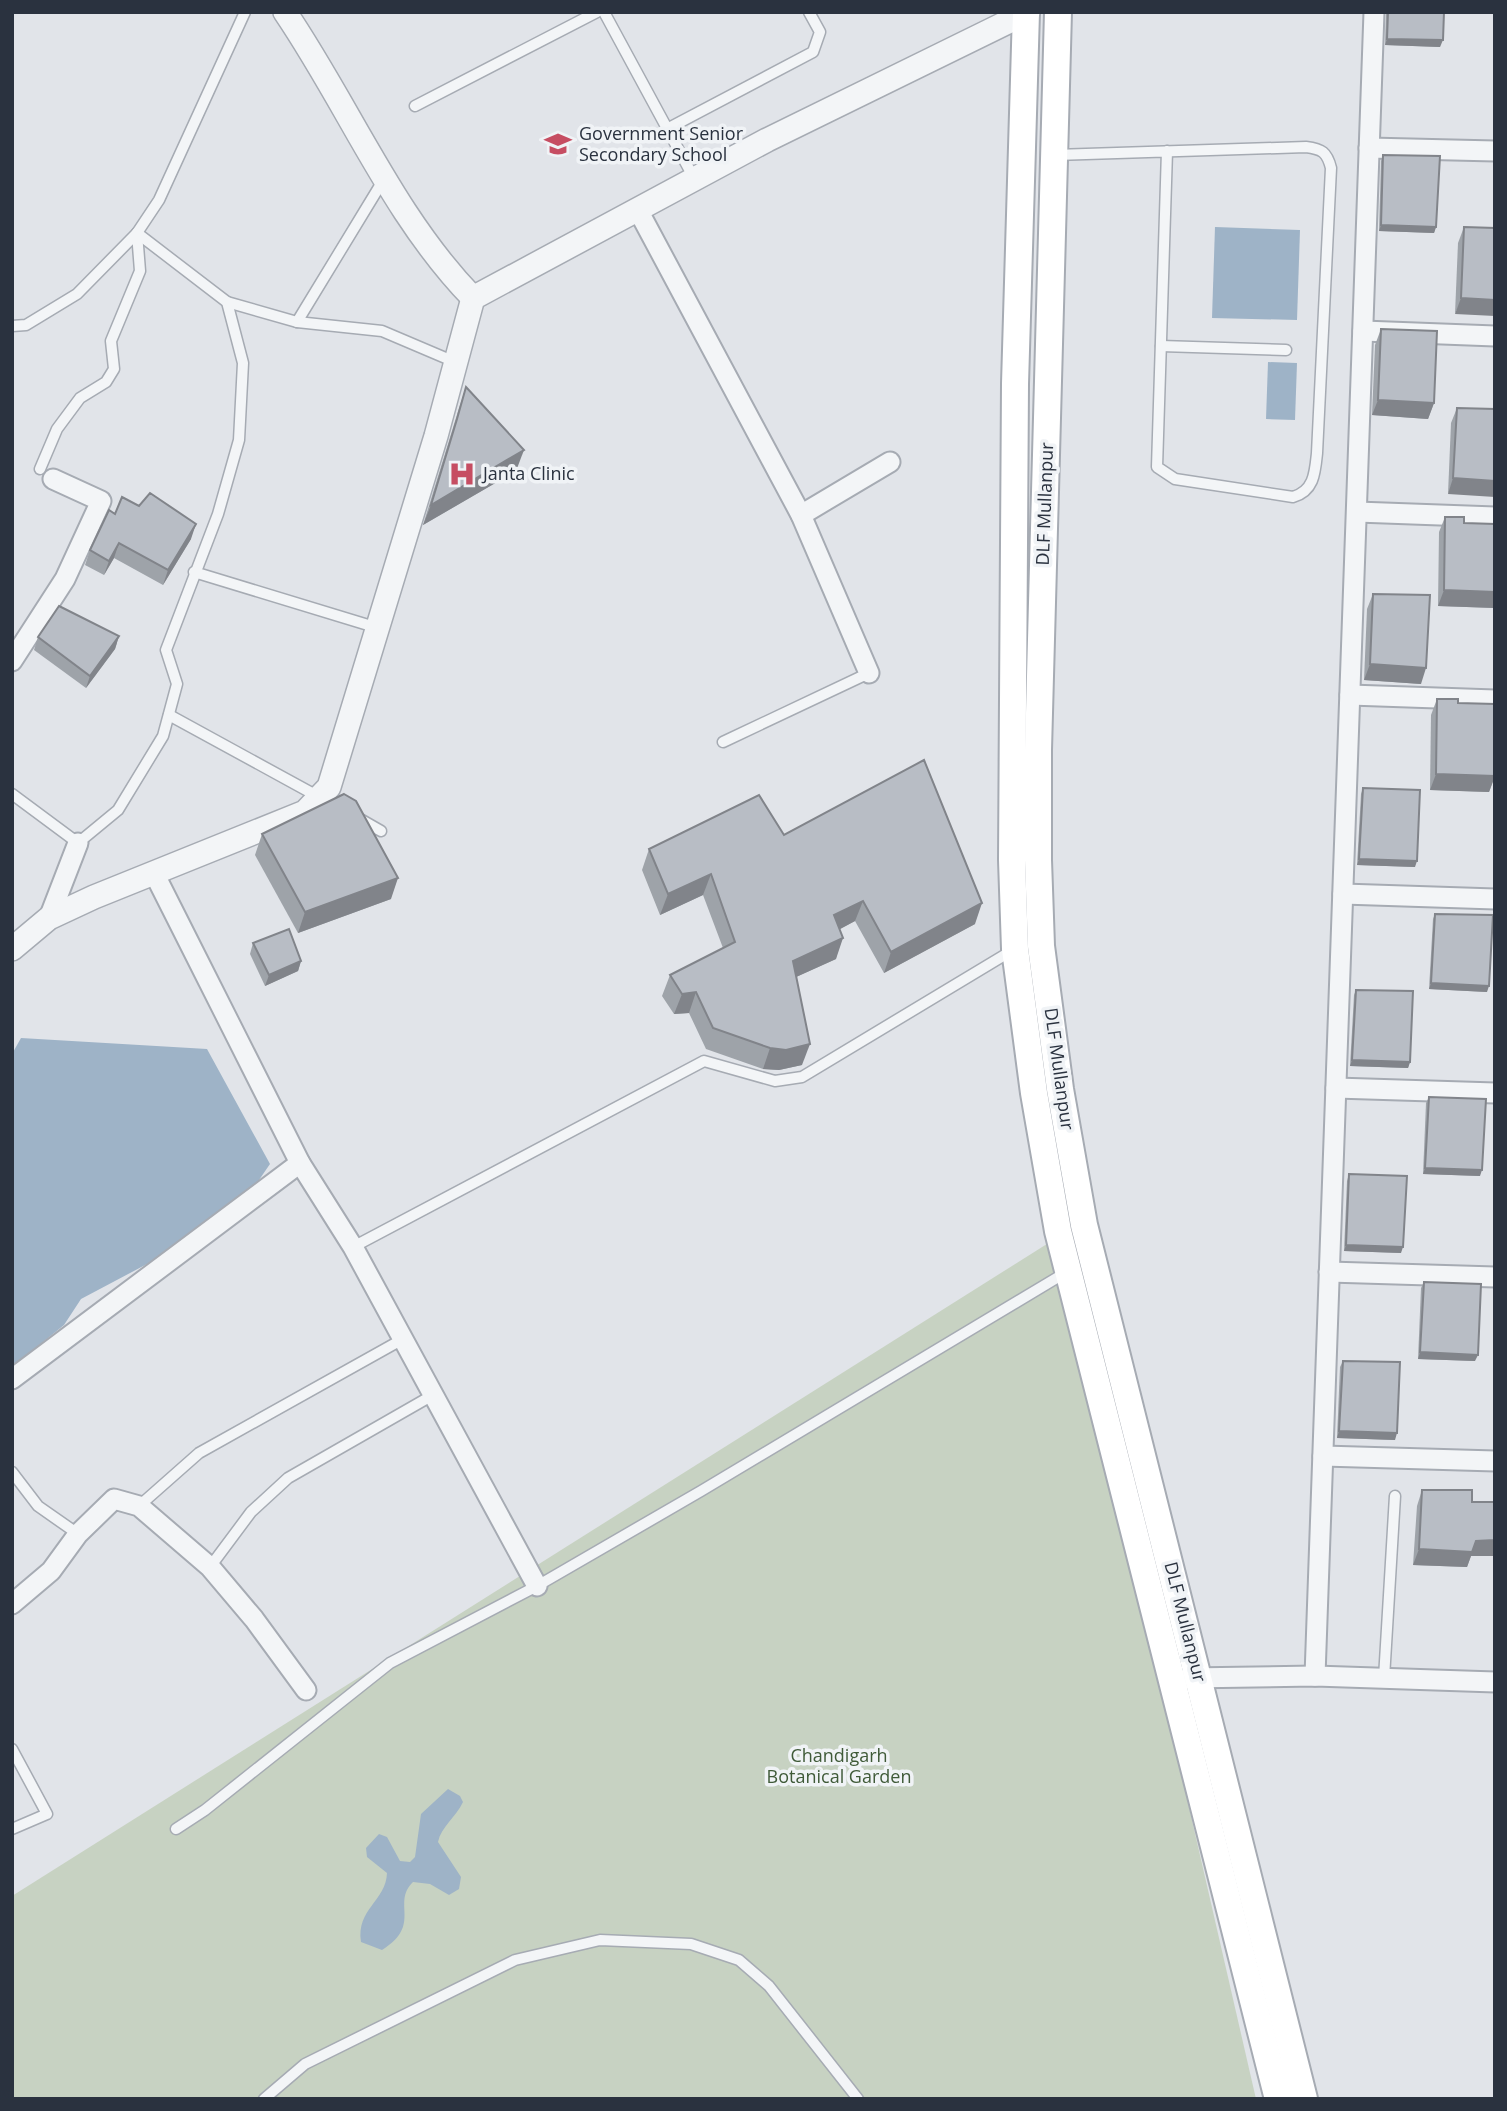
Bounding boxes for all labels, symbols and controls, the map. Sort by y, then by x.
place label: Government Senior Secondary School [579,121,744,166]
school or university icon: Government Senior Secondary School [543,129,573,159]
street label: DLF Mullanpur [1030,441,1058,566]
hospital icon: Janta Clinic [447,459,477,489]
place label: Janta Clinic [481,461,575,485]
street label: DLF Mullanpur [1040,1006,1081,1132]
street label: DLF Mullanpur [1159,1559,1213,1685]
park label: Chandigarh Botanical Garden [767,1743,911,1788]

